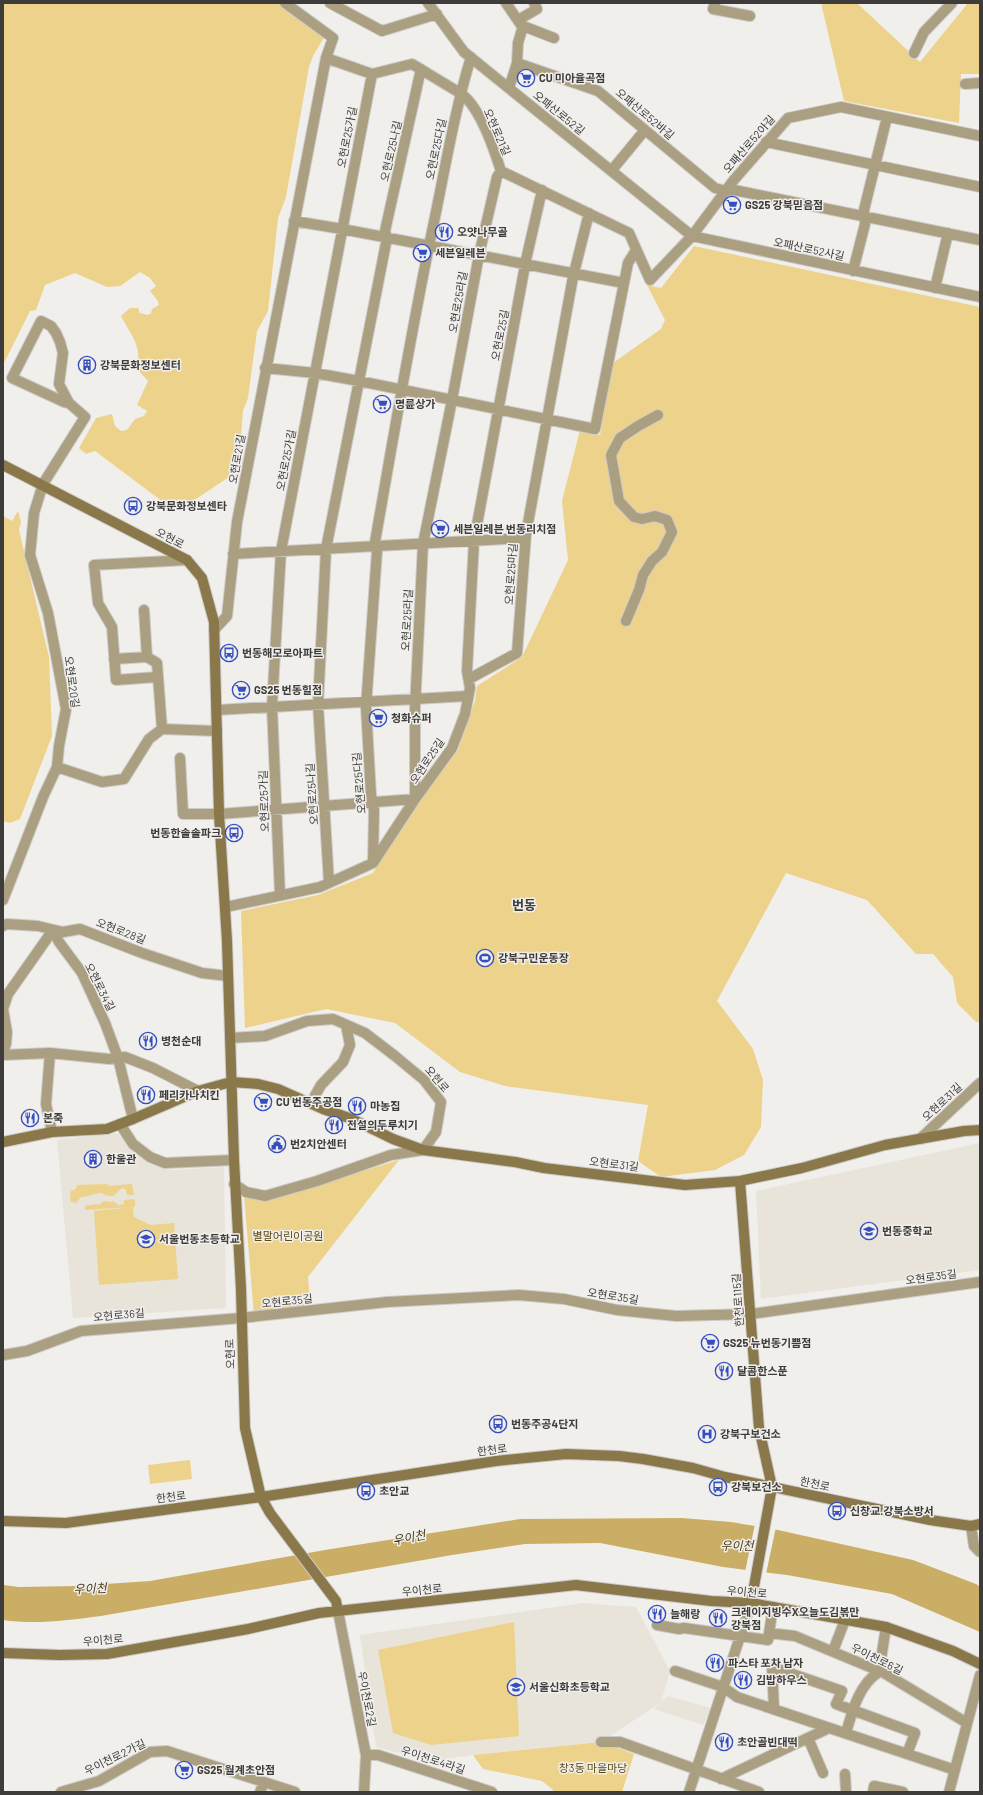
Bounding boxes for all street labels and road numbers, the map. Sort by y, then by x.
street label: 오패산로52바길 [613,85,677,142]
street label: 오패산로52길 [531,88,588,137]
street label: 오현로25가길 [334,105,359,169]
street label: 오현로21길 [481,106,514,157]
street label: 오패산로52아길 [720,112,777,175]
street label: 오현로25다길 [423,117,448,181]
street label: 오현로25나길 [377,119,404,183]
street label: 오패산로52사길 [772,235,846,262]
street label: 오현로25라길 [446,270,469,334]
street label: 오현로25길 [488,308,511,362]
street label: 오현로25가길 [273,428,298,492]
street label: 오현로21길 [226,433,247,485]
street label: 오현로 [154,525,187,550]
street label: 오현로25마길 [502,543,519,605]
street label: 오현로25라길 [398,589,415,651]
street label: 오현로20길 [62,655,83,709]
street label: 오현로25길 [407,736,447,786]
street label: 오현로25다길 [349,752,368,815]
street label: 오현로25나길 [303,763,320,825]
street label: 오현로25가길 [256,770,271,832]
street label: 오현로28길 [95,915,148,946]
street label: 오현로34길 [83,961,118,1013]
street label: 오현로 [423,1063,452,1094]
street label: 오현로31길 [919,1080,964,1123]
street label: 오현로31길 [588,1154,640,1173]
street label: 오현로35길 [904,1266,957,1287]
street label: 한천로115길 [729,1273,746,1327]
street label: 오현로35길 [586,1285,640,1306]
street label: 오현로35길 [261,1291,313,1310]
street label: 오현로36길 [93,1306,145,1323]
street label: 오현로 [222,1339,237,1369]
street label: 한천로 [476,1441,508,1458]
street label: 한천로 [799,1474,831,1493]
street label: 한천로 [155,1488,187,1505]
street label: 우이천로 [401,1581,443,1598]
street label: 우이천로 [726,1583,768,1600]
street label: 우이천로 [82,1631,124,1648]
street label: 우이천로6길 [849,1640,905,1677]
street label: 우이천로2길 [356,1670,379,1728]
street label: 우이천로2가길 [82,1736,148,1777]
street label: 우이천로4라길 [399,1743,467,1776]

